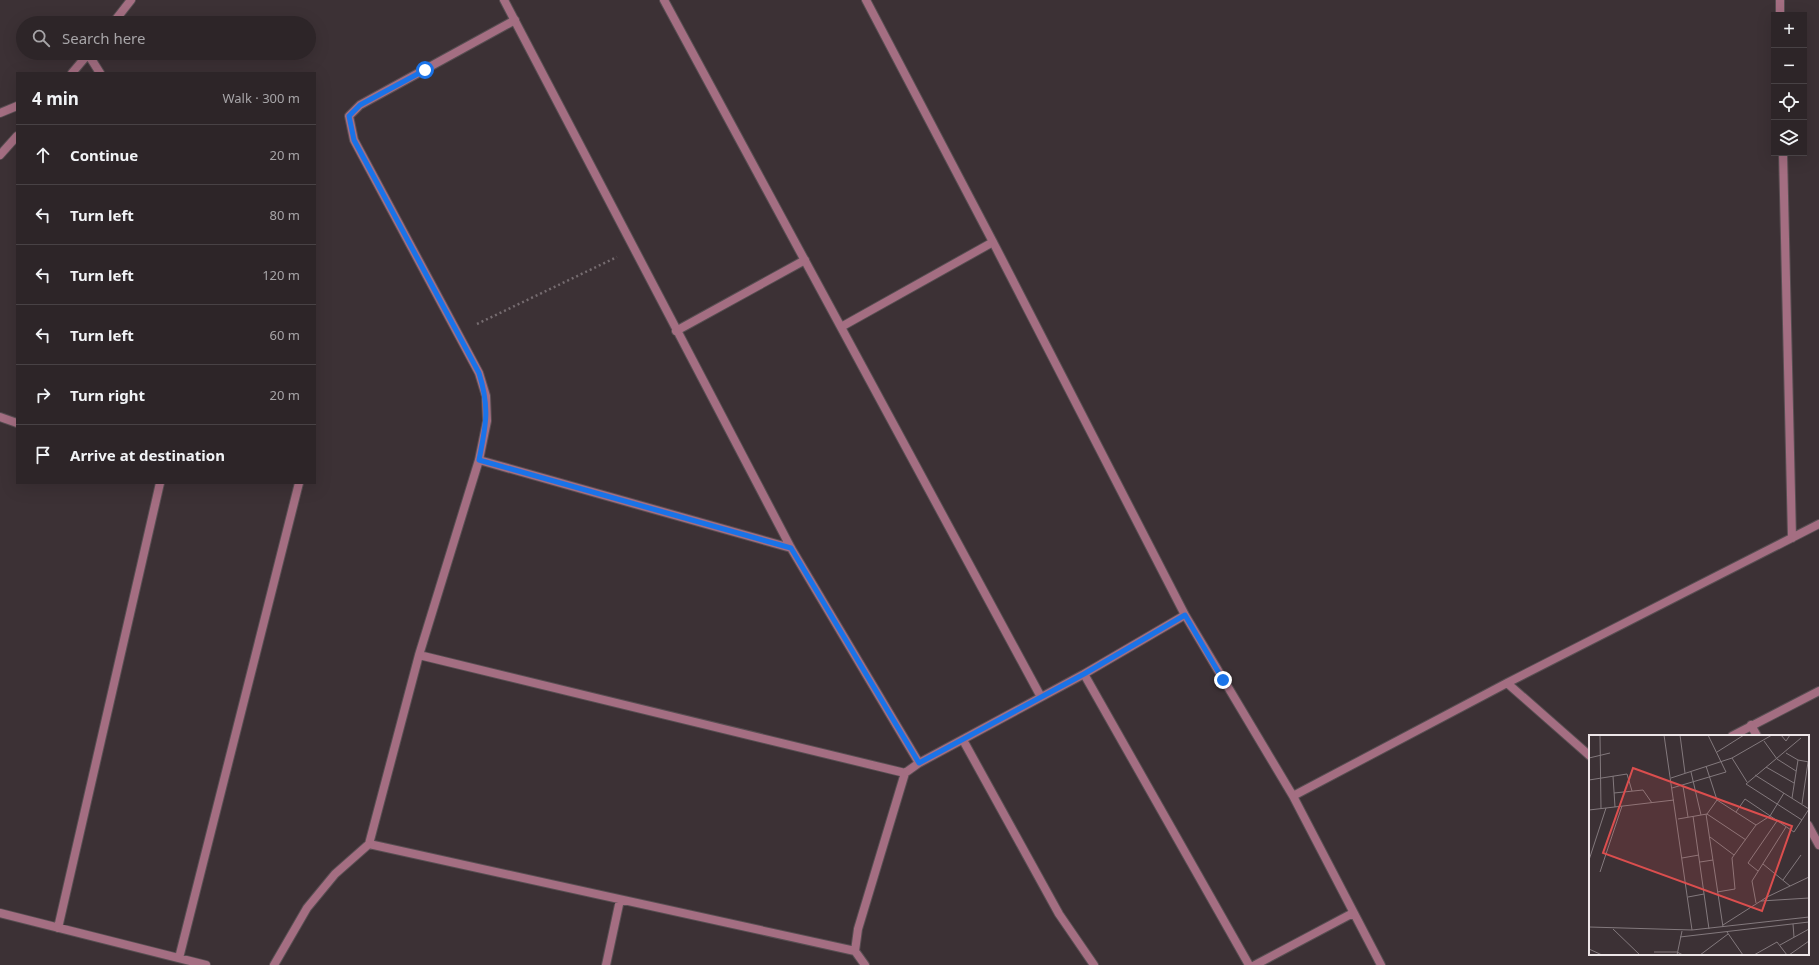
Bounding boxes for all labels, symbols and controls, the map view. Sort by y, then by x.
map controls [1771,12,1807,156]
button: + [1771,12,1807,48]
search box [16,16,316,60]
icon: search [30,27,52,49]
text: Search here [62,28,145,48]
button: − [1771,48,1807,84]
route start [416,61,434,79]
button: locate [1771,84,1807,120]
text: 4 min [32,87,79,110]
text: Walk · 300 m [222,89,300,107]
button: layers [1771,120,1807,156]
icon: ahead [32,144,54,166]
text: Continue [70,145,138,165]
text: 20 m [270,146,300,164]
icon: left [32,204,54,226]
text: Turn left [70,205,134,225]
text: 80 m [270,206,300,224]
icon: left [32,264,54,286]
text: Turn left [70,265,134,285]
text: 120 m [262,266,300,284]
icon: left [32,324,54,346]
text: Turn left [70,325,134,345]
text: 60 m [270,326,300,344]
icon: right [32,384,54,406]
text: Turn right [70,385,145,405]
text: 20 m [270,386,300,404]
icon: arrive [32,444,54,466]
text: Arrive at destination [70,445,225,465]
route end [1214,671,1232,689]
inset map [1589,735,1809,955]

